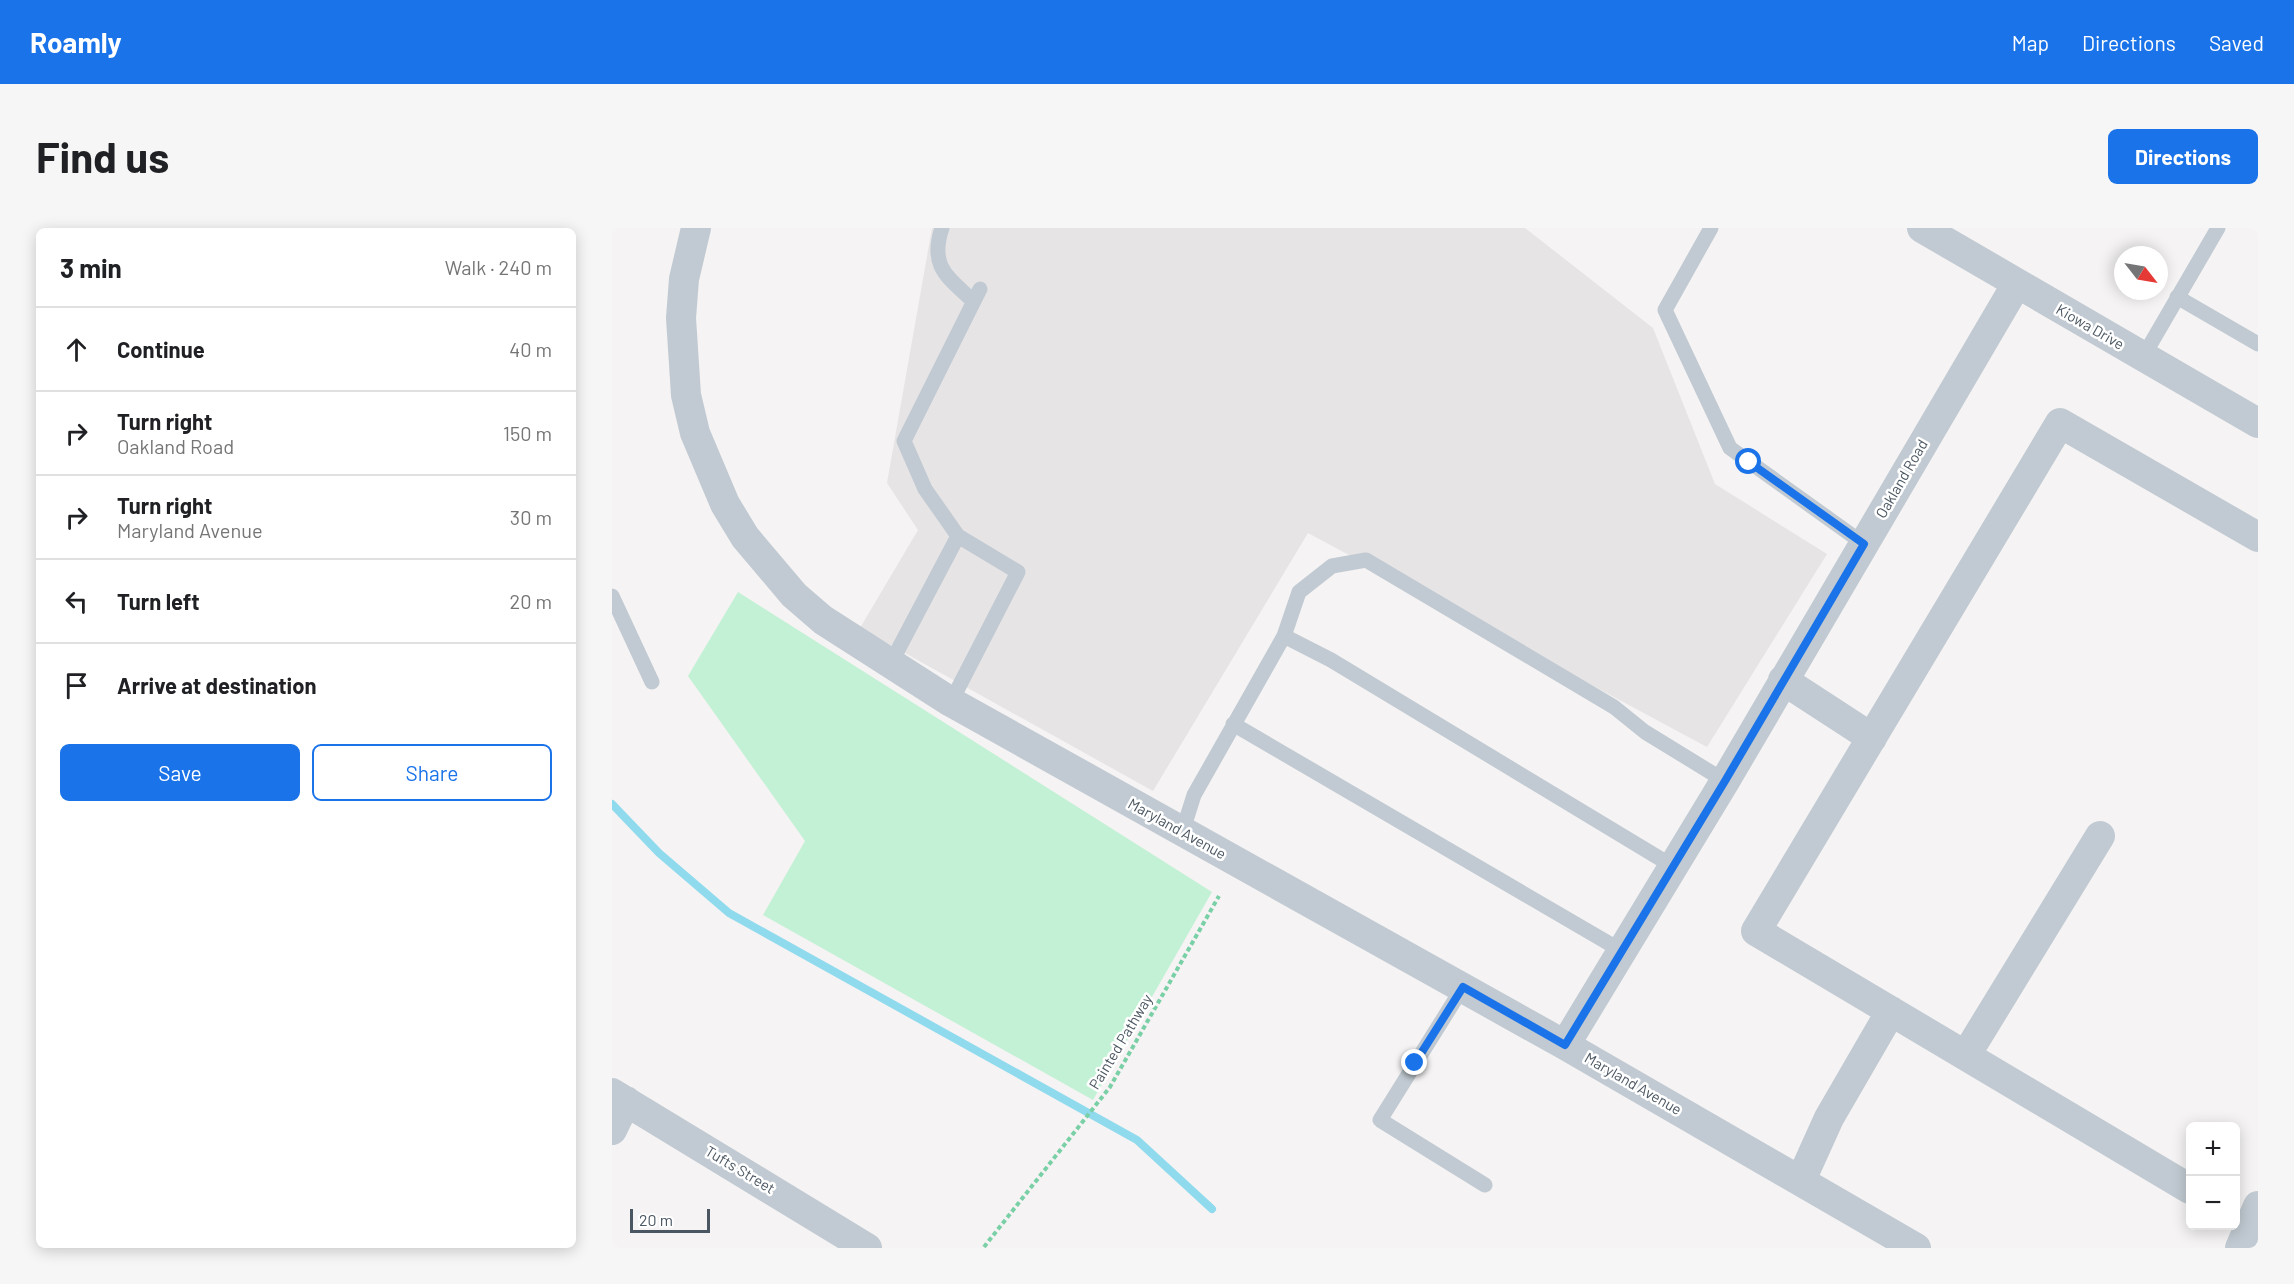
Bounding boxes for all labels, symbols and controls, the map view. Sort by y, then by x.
text: Roamly [30,25,122,59]
text: Map [2012,30,2049,55]
text: Directions [2082,30,2176,55]
text: Saved [2209,30,2264,55]
button: Directions [2108,129,2258,184]
text: Find us [36,131,169,181]
north arrow [2114,246,2168,300]
text: 3 min [60,252,122,283]
text: Walk · 240 m [445,255,552,279]
street label: Kiowa Drive [2053,299,2128,353]
icon: ahead [60,333,93,366]
text: Continue [117,336,205,362]
text: 40 m [509,337,552,361]
text: Turn right [117,408,212,434]
icon: right [60,417,93,450]
text: 150 m [503,421,552,445]
text: Oakland Road [117,434,234,458]
street label: Oakland Road [1871,436,1931,521]
route start [1735,448,1761,474]
text: Turn right [117,492,212,518]
icon: right [60,501,93,534]
text: 30 m [510,505,552,529]
text: Maryland Avenue [117,518,263,542]
icon: left [60,585,93,618]
text: Turn left [117,588,200,614]
text: 20 m [509,589,552,613]
icon: arrive [60,669,93,702]
text: Arrive at destination [117,672,316,698]
button: Save [60,744,300,801]
button: Share [312,744,552,801]
street label: Maryland Avenue [1125,794,1230,862]
street label: Painted Pathway [1085,991,1156,1092]
street label: Maryland Avenue [1582,1048,1685,1118]
route end [1401,1049,1427,1075]
map controls [2186,1122,2240,1230]
button: + [2186,1122,2240,1176]
street label: Tufts Street [702,1141,779,1197]
button: − [2186,1176,2240,1230]
scale bar [630,1206,710,1234]
text: 20 m [639,1210,673,1229]

